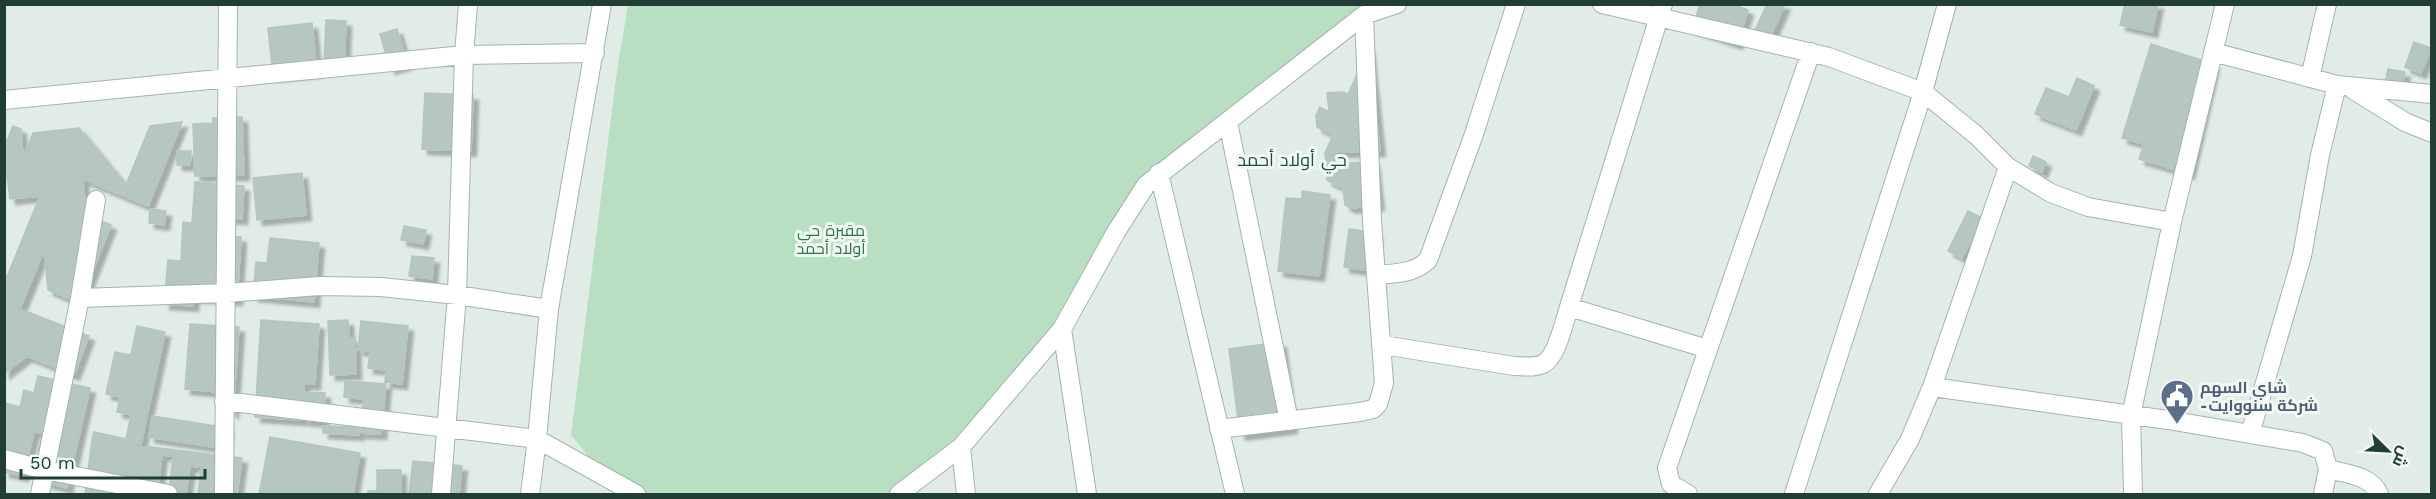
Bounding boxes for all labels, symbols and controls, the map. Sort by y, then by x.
district label: حي أولاد أحمد [1237,149,1347,174]
park label: مقبرة حي أولاد أحمد [796,221,866,258]
public building icon: شاي السهم -شركة سنووايت [2159,378,2195,425]
place label: شاي السهم -شركة سنووايت [2200,378,2318,415]
north arrow [2358,421,2418,481]
scale bar [21,442,206,480]
text: ش [2388,444,2414,470]
text: 50 m [30,452,75,473]

